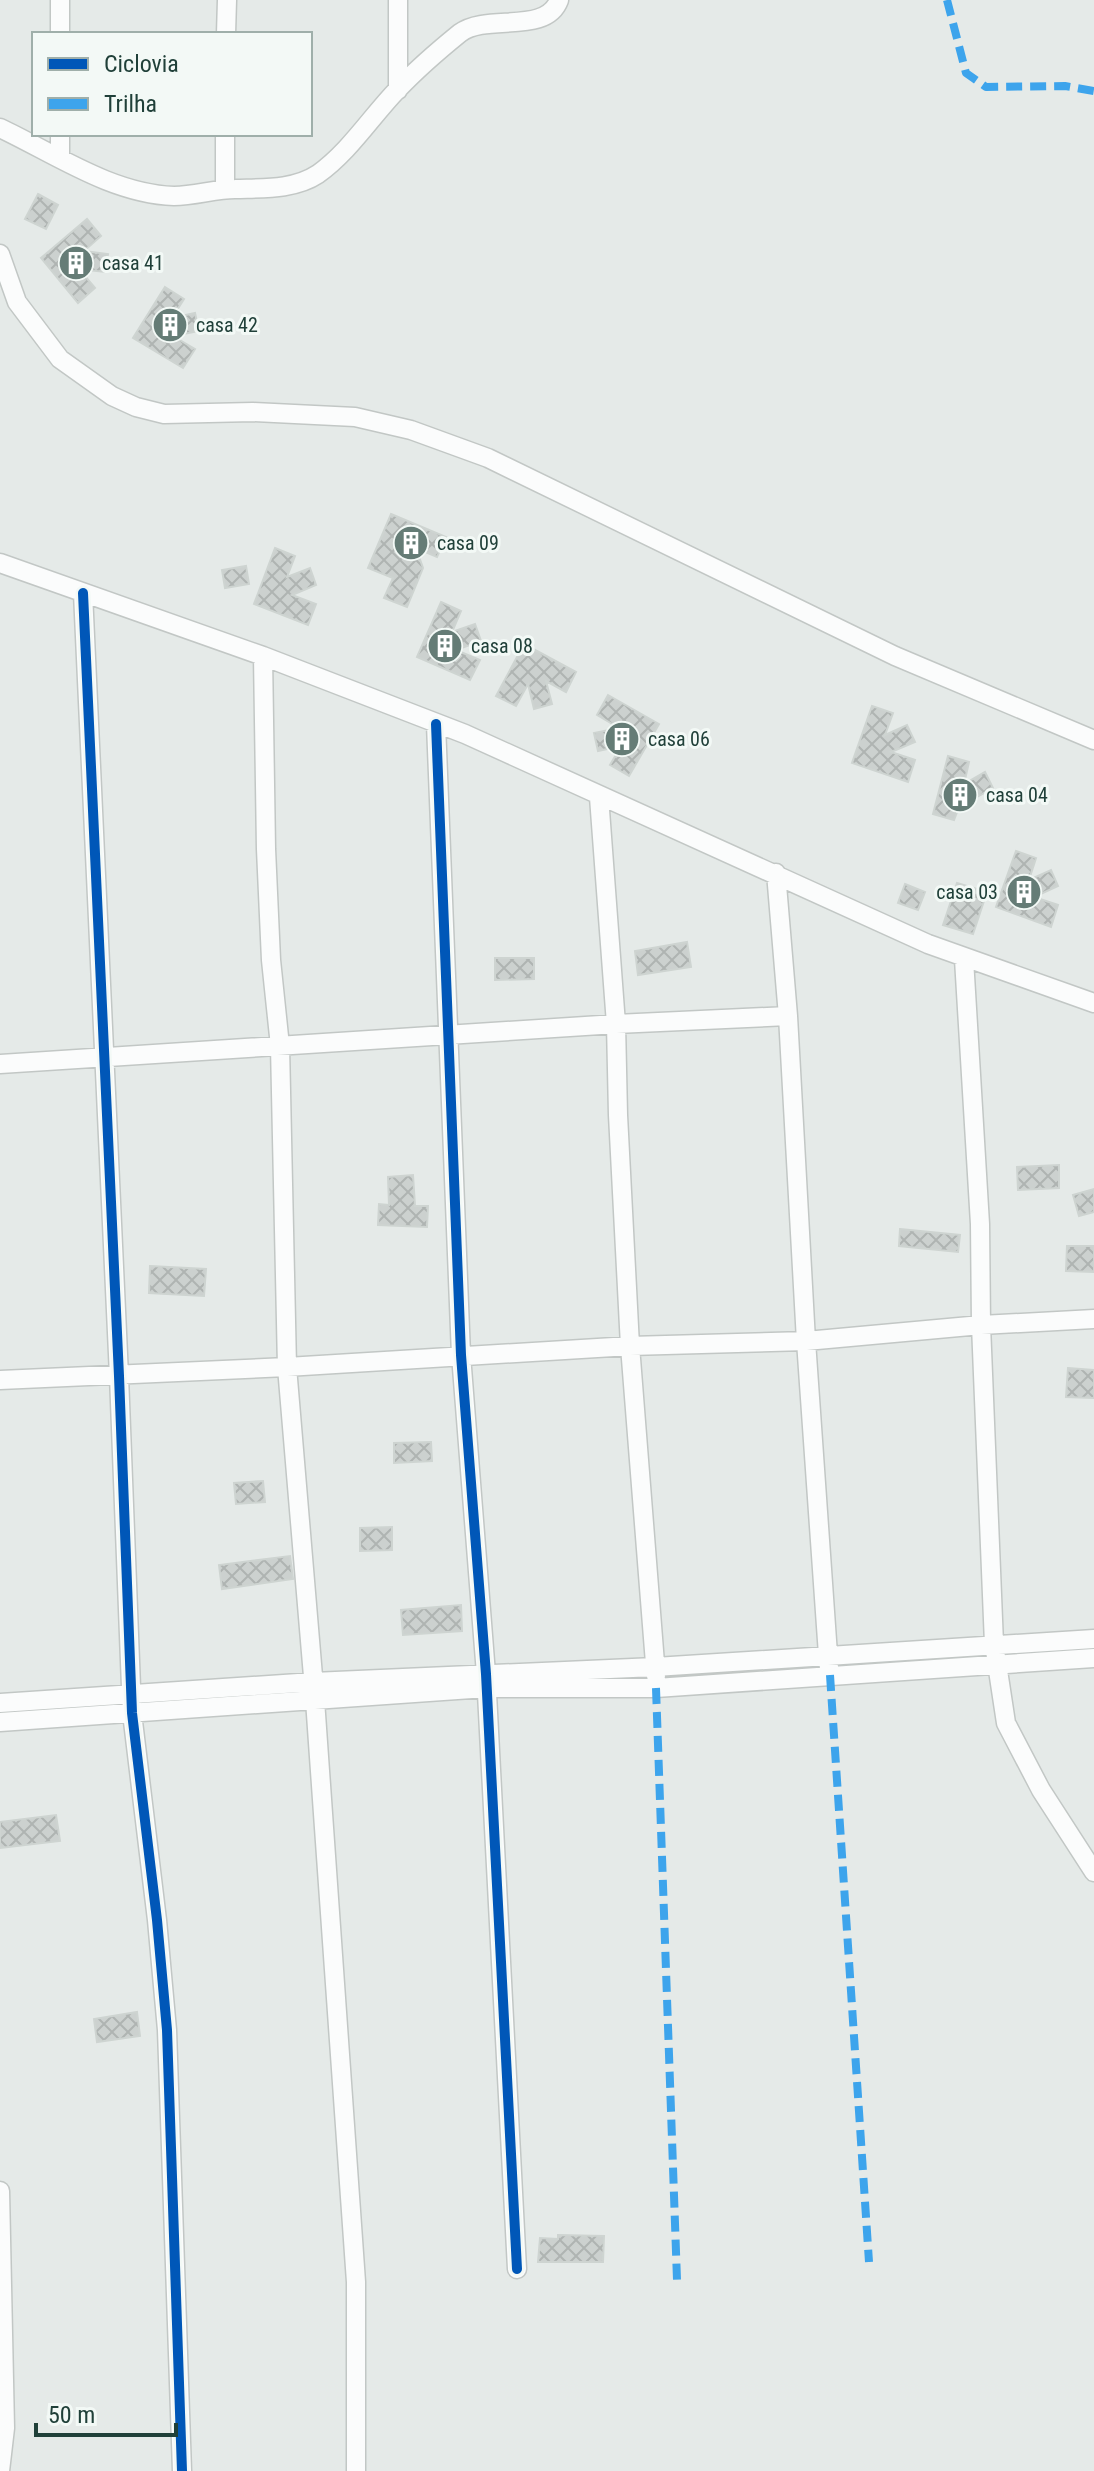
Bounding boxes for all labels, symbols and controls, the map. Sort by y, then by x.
legend [32,32,312,136]
text: Ciclovia [104,50,179,78]
text: Trilha [104,90,157,118]
building icon: casa 41 [57,244,95,282]
place label: casa 41 [102,251,164,275]
building icon: casa 42 [151,306,189,344]
place label: casa 42 [196,313,258,337]
building icon: casa 09 [392,524,430,562]
place label: casa 09 [437,531,499,555]
building icon: casa 08 [426,627,464,665]
place label: casa 08 [471,634,533,658]
building icon: casa 06 [603,720,641,758]
place label: casa 06 [648,727,710,751]
building icon: casa 04 [941,776,979,814]
place label: casa 04 [986,783,1048,807]
building icon: casa 03 [1005,873,1043,911]
place label: casa 03 [936,880,998,904]
scale bar [36,2387,176,2437]
text: 50 m [48,2401,95,2429]

